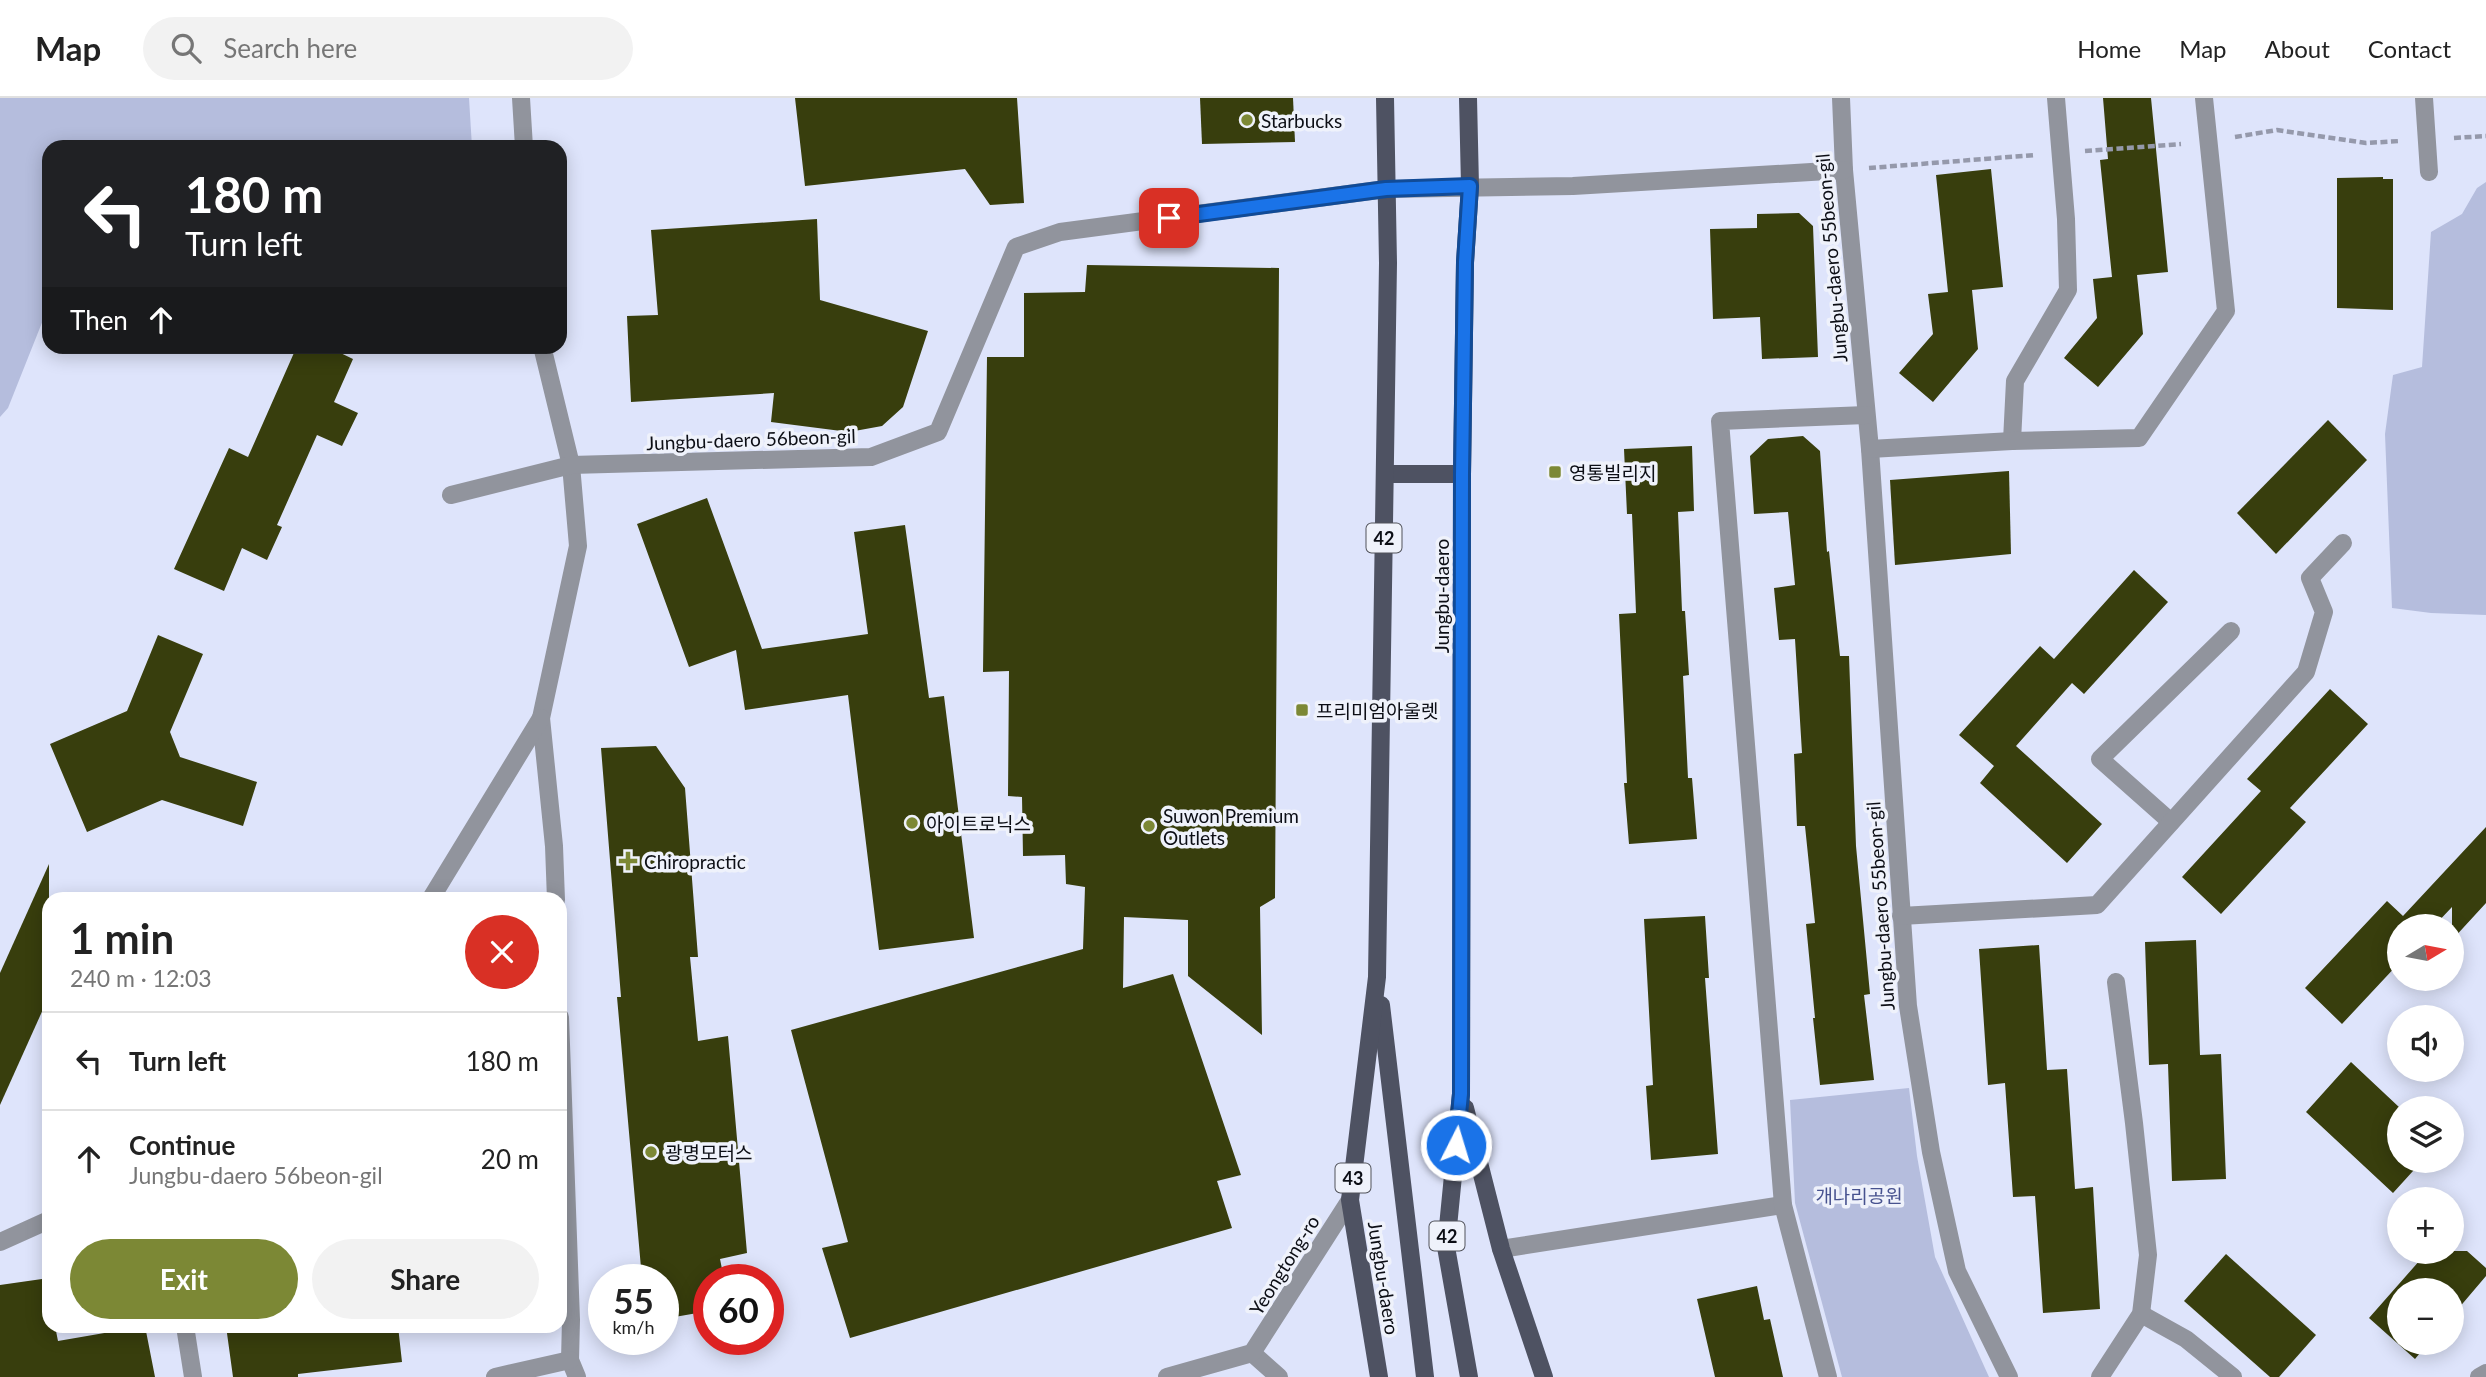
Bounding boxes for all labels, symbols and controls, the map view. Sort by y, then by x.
search box [143,17,633,80]
text: Map [35,28,101,68]
icon: search [167,29,205,67]
text: Search here [223,32,357,64]
text: Home [2077,34,2141,63]
text: Map [2179,34,2227,63]
text: About [2265,34,2330,63]
text: Contact [2368,34,2451,63]
place label: Starbucks [1261,109,1342,132]
marker: Starbucks [1239,112,1255,128]
street label: Jungbu-daero 55beon-gil [1810,153,1852,363]
text: 180 m [185,165,323,223]
icon: left [70,168,161,259]
pin [1139,188,1199,248]
icon: arrive [1150,199,1188,237]
text: Turn left [185,224,302,263]
icon: ahead [142,301,180,339]
text: Then [70,304,128,336]
street label: Jungbu-daero 56beon-gil [646,424,856,454]
place label: 영통빌리지 [1569,461,1656,484]
marker: 영통빌리지 [1547,464,1563,480]
road number: 42 [1366,524,1402,552]
street label: Jungbu-daero [1430,539,1453,653]
place label: 프리미엄아울렛 [1316,699,1438,722]
marker: 프리미엄아울렛 [1294,702,1310,718]
street label: Jungbu-daero 55beon-gil [1861,801,1899,1011]
place label: Suwon Premium Outlets [1163,804,1299,849]
place label: 아이트로닉스 [926,812,1031,835]
marker: 아이트로닉스 [904,815,920,831]
marker: Suwon Premium Outlets [1141,818,1157,834]
place label: Chiropractic [644,850,746,873]
marker: Chiropractic [618,851,638,871]
text: 1 min [70,913,174,963]
north arrow [2387,914,2464,990]
map controls [2387,914,2464,1355]
button: close [465,915,539,989]
text: 240 m · 12:03 [70,964,212,992]
button: sound [2387,1005,2464,1082]
icon: left [70,1042,108,1080]
text: Turn left [129,1045,226,1077]
text: 180 m [466,1045,539,1077]
button: layers [2387,1096,2464,1173]
position arrow [1419,1108,1493,1182]
text: Continue [129,1129,235,1161]
icon: ahead [70,1140,108,1178]
place label: 광명모터스 [665,1141,752,1164]
text: 20 m [481,1143,539,1175]
marker: 광명모터스 [643,1144,659,1160]
text: Jungbu-daero 56beon-gil [129,1161,383,1189]
road number: 43 [1336,1163,1370,1192]
park label: 개나리공원 [1815,1184,1903,1207]
button: + [2387,1187,2464,1264]
street label: Yeongtong-ro [1244,1211,1324,1319]
street label: Jungbu-daero [1364,1220,1404,1336]
road number: 42 [1430,1222,1464,1251]
button: Exit [70,1239,298,1319]
button: Share [312,1239,539,1319]
speed limit sign: 60 [693,1264,784,1355]
button: − [2387,1278,2464,1355]
text: 55 [613,1279,654,1321]
text: km/h [612,1316,655,1338]

